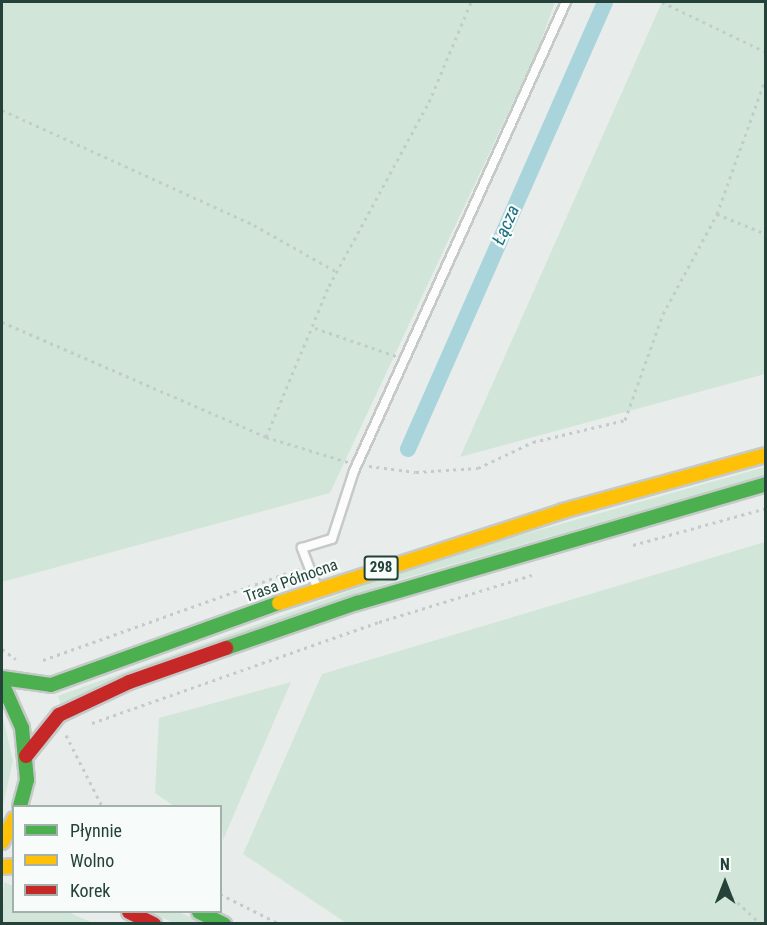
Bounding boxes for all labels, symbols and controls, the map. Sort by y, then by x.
water label: Łącza [488,202,524,248]
street label: Trasa Północna [242,555,340,607]
road number: 298 [363,556,399,580]
legend [12,805,222,913]
text: Płynnie [70,820,122,841]
text: Wolno [70,850,114,871]
north arrow [695,853,755,913]
text: N [720,855,730,874]
text: Korek [70,880,110,901]

